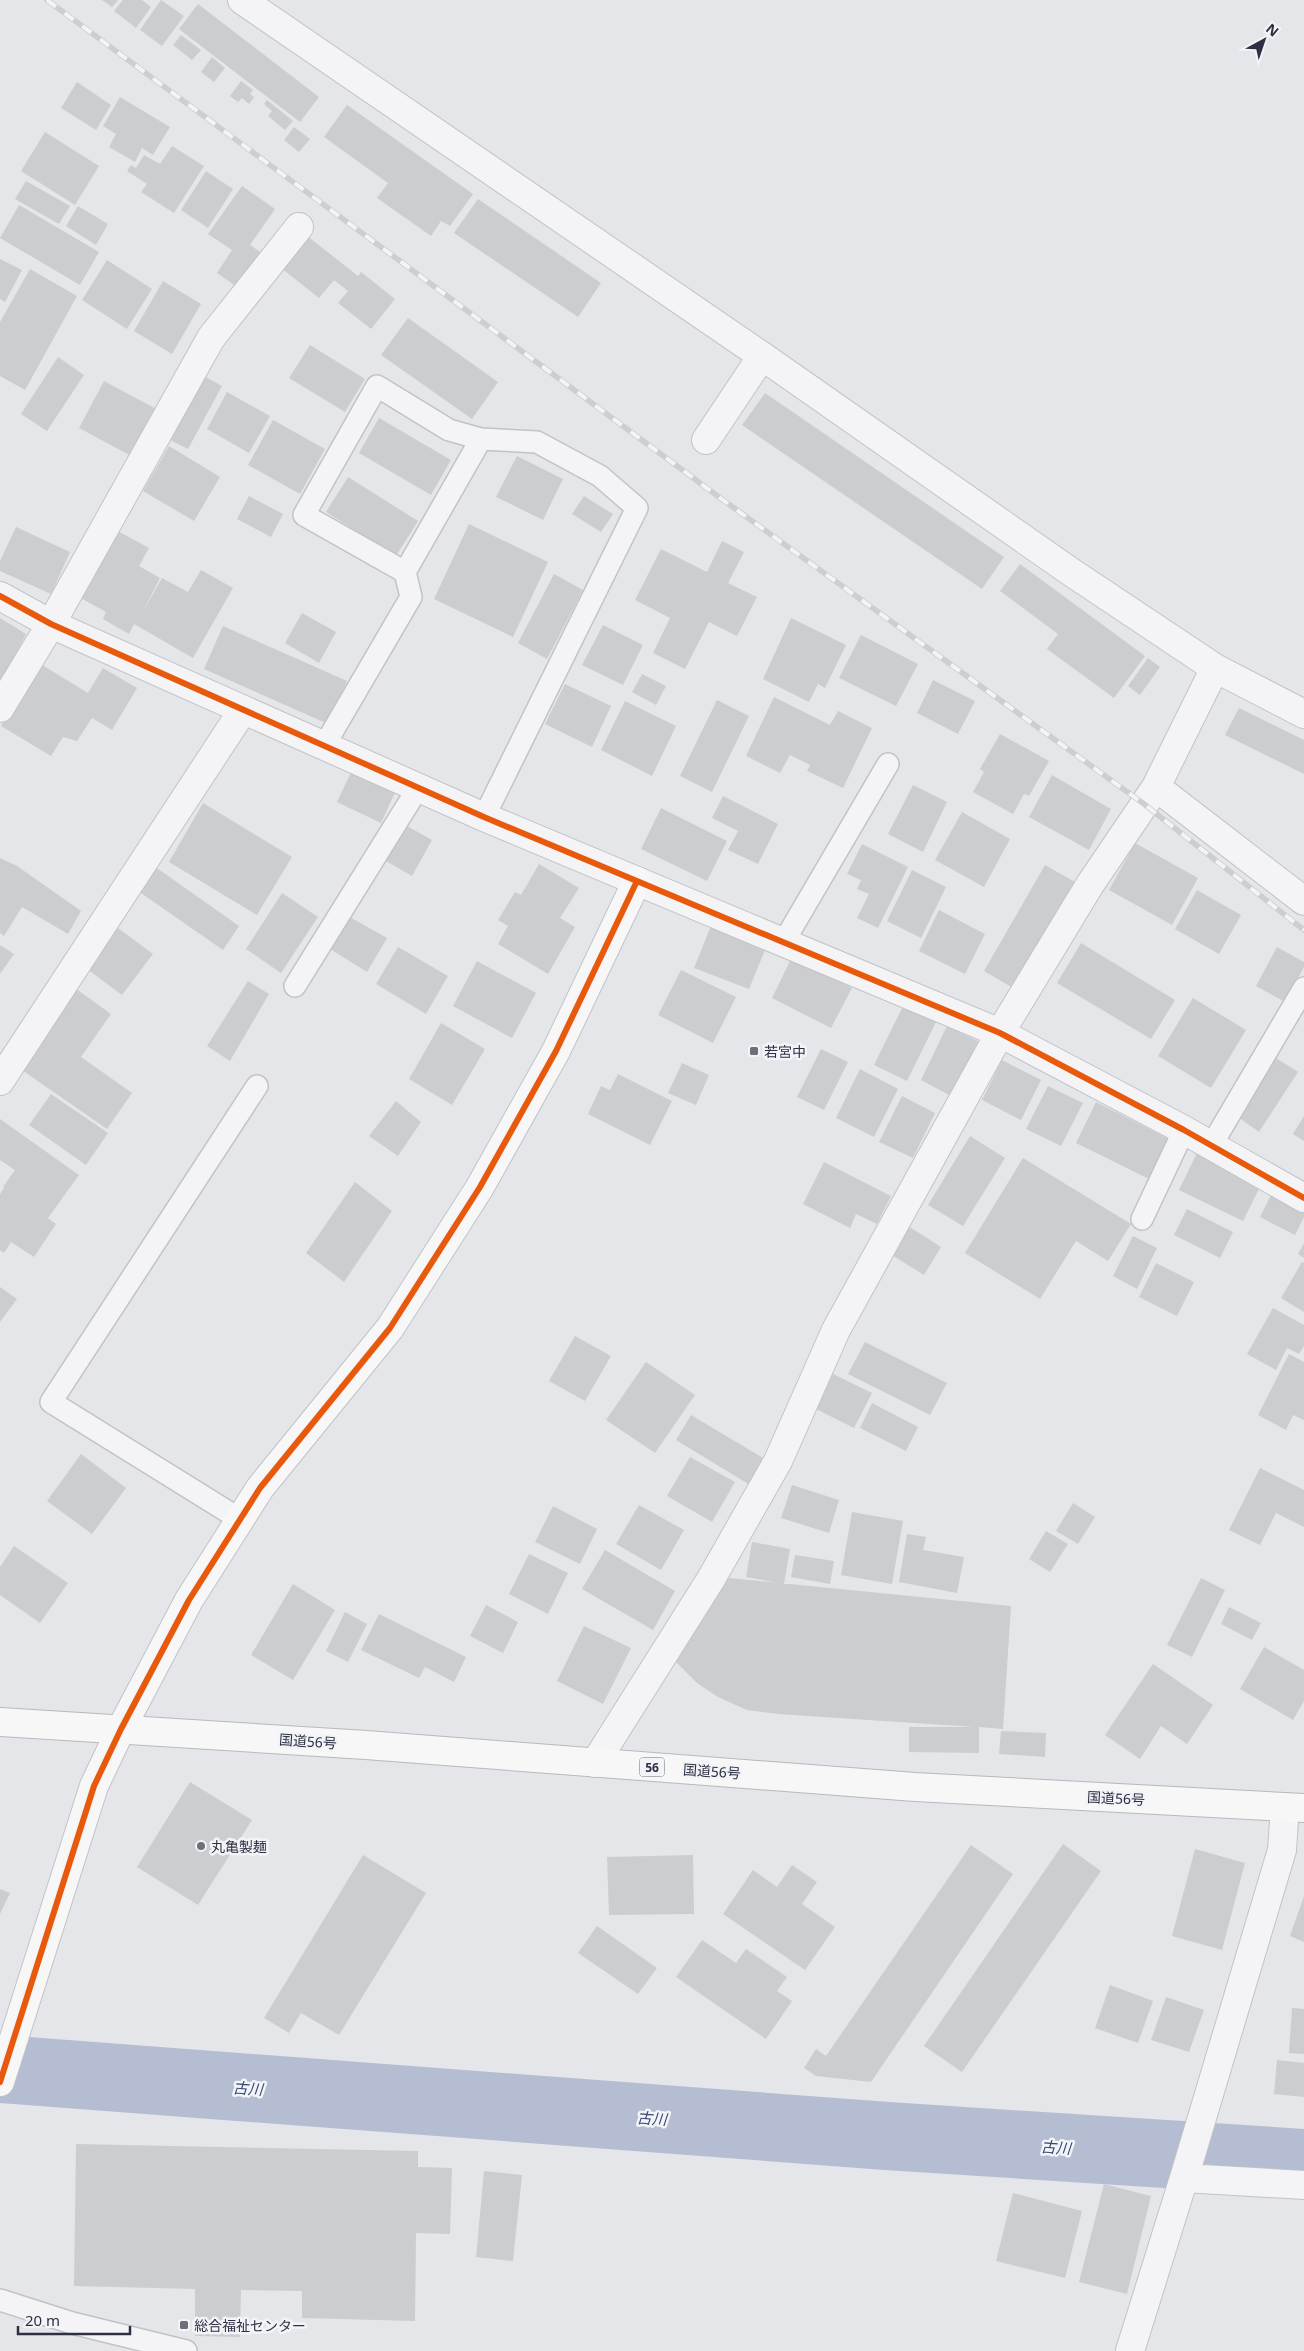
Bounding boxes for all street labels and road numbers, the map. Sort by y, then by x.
street label: 国道56号 [278,1729,338,1753]
road number: 56 [640,1758,664,1776]
street label: 国道56号 [682,1759,742,1783]
street label: 国道56号 [1087,1787,1145,1809]

